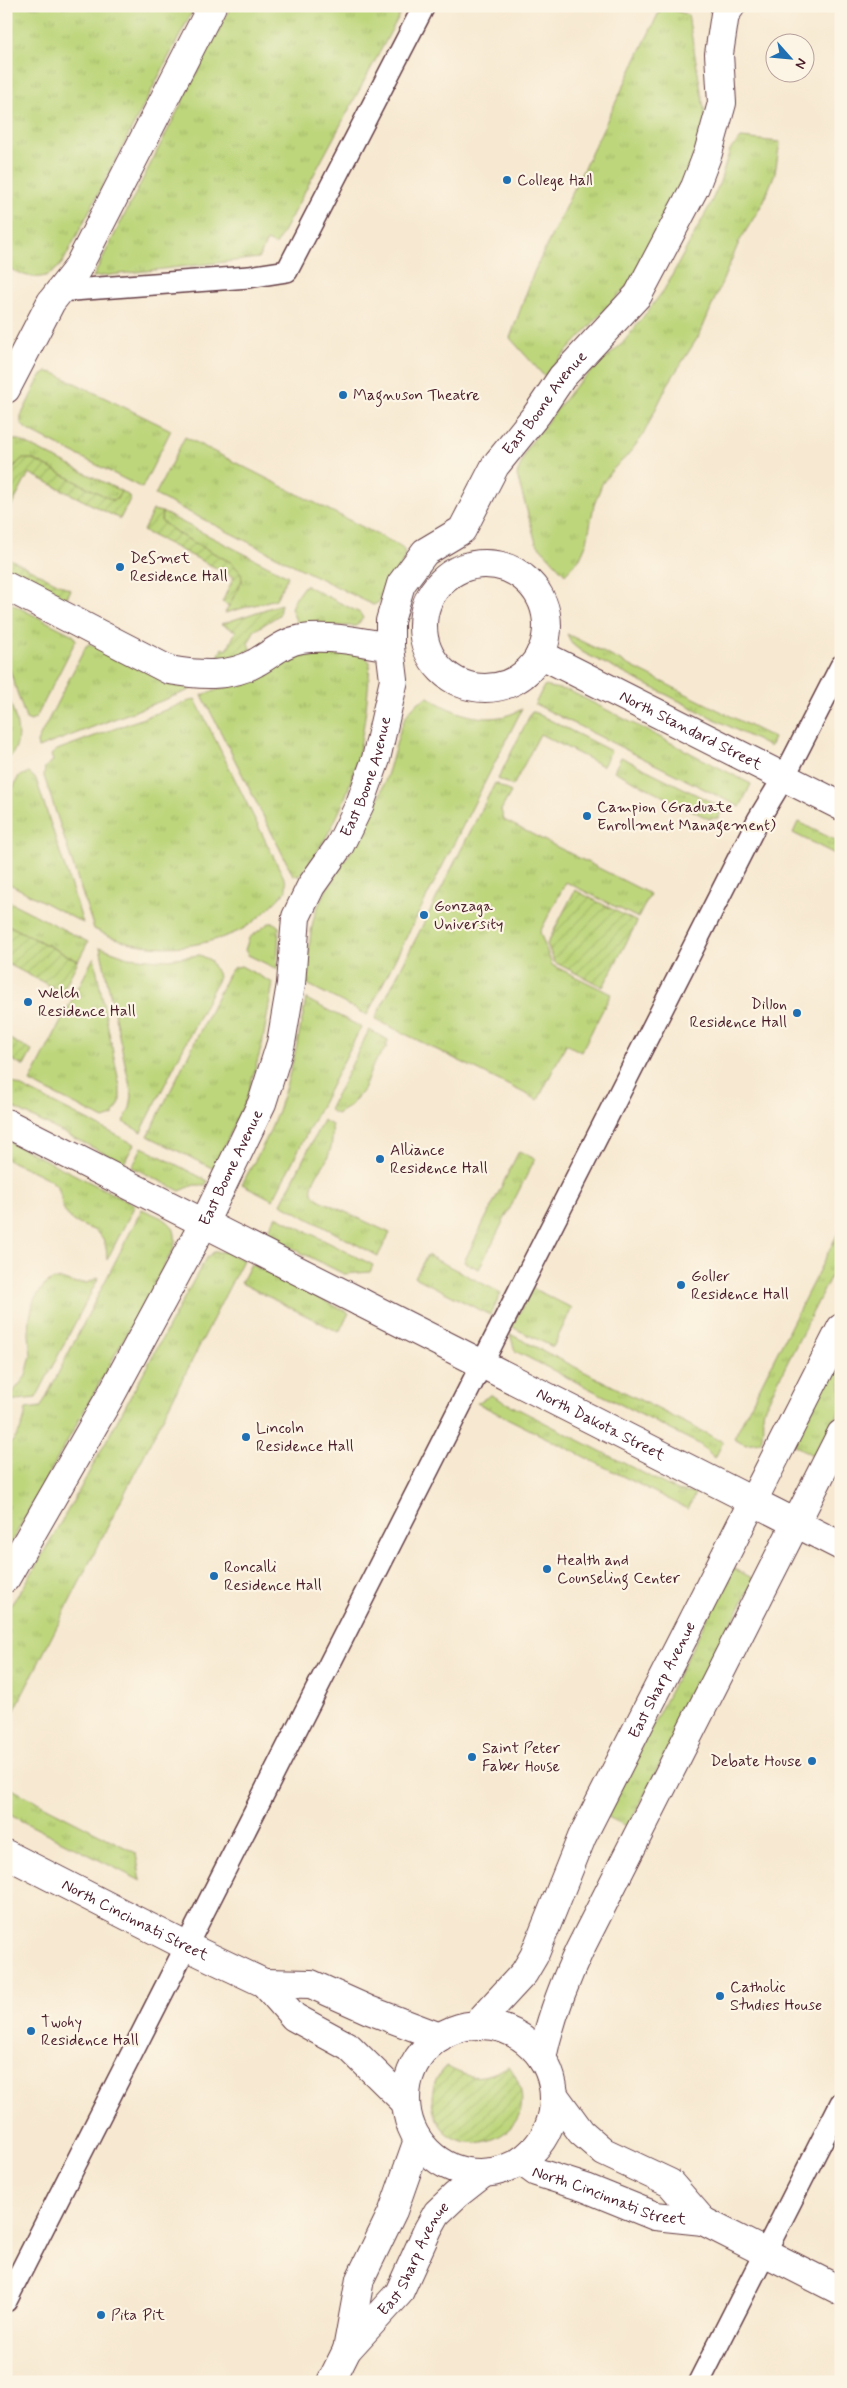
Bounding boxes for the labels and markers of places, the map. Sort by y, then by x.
place label: College Hall [517,170,593,191]
marker: College Hall [501,174,513,186]
place label: Magnuson Theatre [353,385,480,407]
marker: Magnuson Theatre [337,389,349,401]
place label: DeSmet Residence Hall [130,548,228,587]
marker: DeSmet Residence Hall [114,561,126,573]
place label: Campion (Graduate Enrollment Management) [597,797,776,837]
marker: Campion (Graduate Enrollment Management) [581,810,593,822]
place label: Gonzaga University [434,896,504,935]
marker: Gonzaga University [418,909,430,921]
place label: Welch Residence Hall [38,983,136,1022]
place label: Dillon Residence Hall [689,994,787,1033]
marker: Welch Residence Hall [22,996,34,1008]
marker: Dillon Residence Hall [791,1007,803,1019]
place label: Alliance Residence Hall [390,1140,488,1179]
marker: Alliance Residence Hall [374,1153,386,1165]
place label: Goller Residence Hall [691,1266,789,1305]
marker: Goller Residence Hall [675,1279,687,1291]
place label: Lincoln Residence Hall [256,1418,354,1457]
marker: Lincoln Residence Hall [240,1431,252,1443]
place label: Health and Counseling Center [557,1550,681,1590]
place label: Roncalli Residence Hall [224,1557,322,1596]
marker: Health and Counseling Center [541,1563,553,1575]
marker: Roncalli Residence Hall [208,1570,220,1582]
place label: Saint Peter Faber House [482,1738,560,1777]
marker: Saint Peter Faber House [466,1751,478,1763]
place label: Debate House [710,1751,802,1772]
marker: Debate House [806,1755,818,1767]
place label: Catholic Studies House [730,1977,822,2016]
marker: Catholic Studies House [714,1990,726,2002]
place label: Twohy Residence Hall [41,2012,139,2051]
marker: Twohy Residence Hall [25,2025,37,2037]
place label: Pita Pit [111,2305,166,2326]
marker: Pita Pit [95,2309,107,2321]

